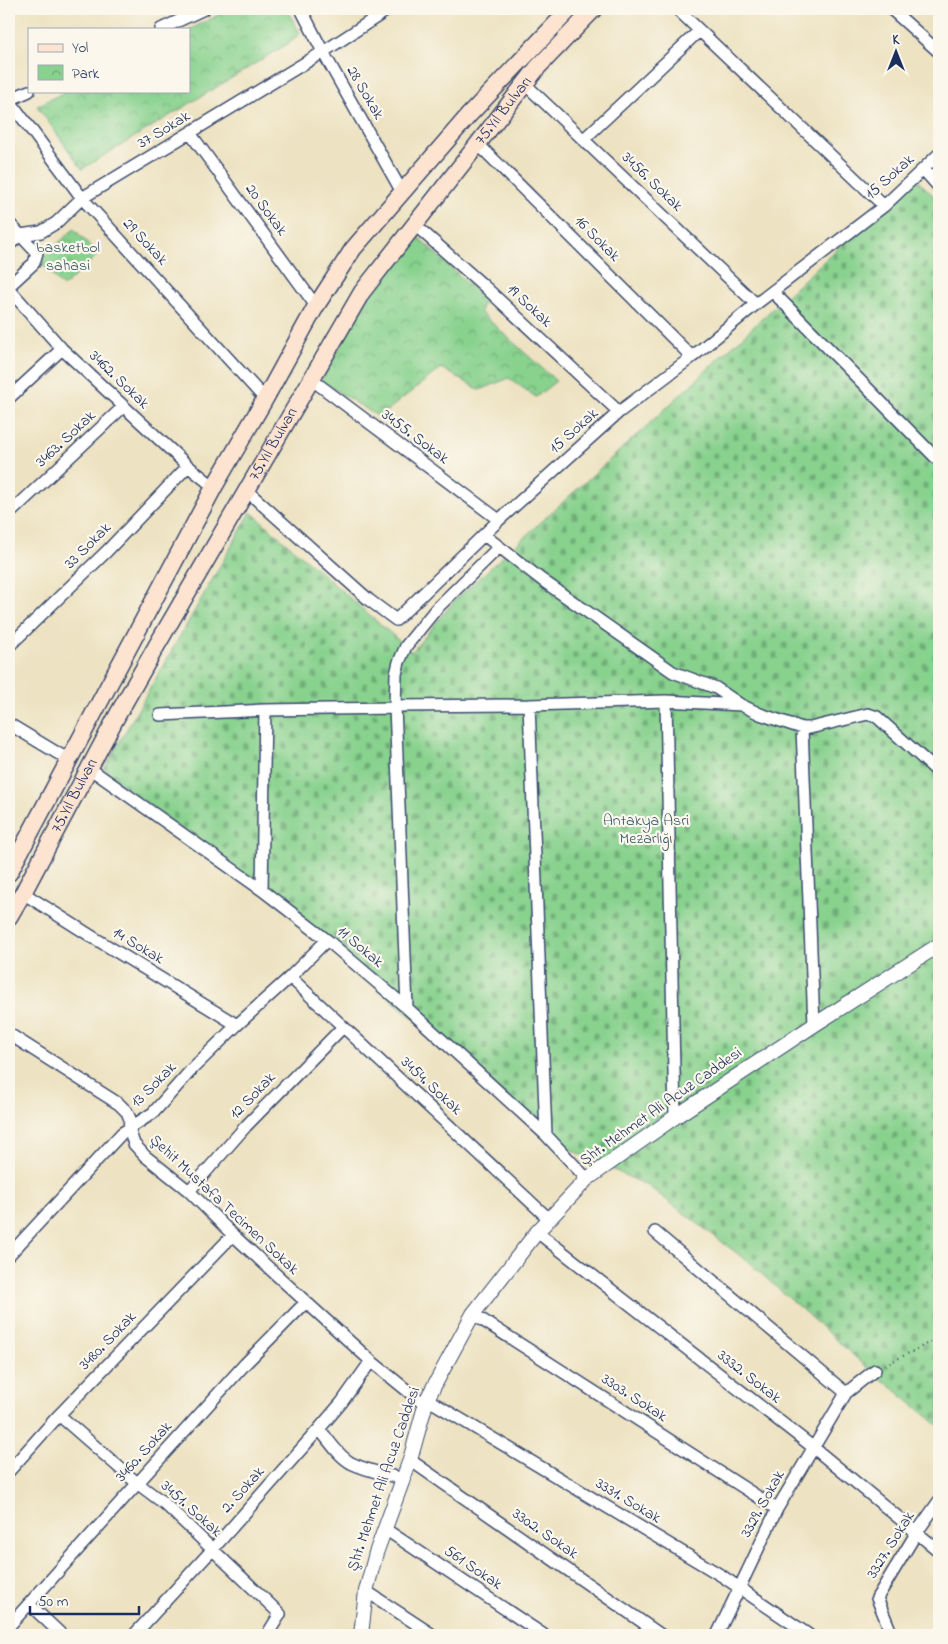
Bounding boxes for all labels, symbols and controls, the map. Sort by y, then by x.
legend [28,28,190,92]
north arrow [870,28,920,78]
text: K [893,30,901,51]
text: Yol [72,37,88,59]
street label: 28 Sokak [340,62,391,125]
text: Park [72,63,100,85]
street label: 75.Yıl Bulvarı [469,71,538,150]
street label: 37 Sokak [133,104,196,155]
street label: 3456. Sokak [616,146,689,218]
street label: 15 Sokak [860,148,921,206]
street label: 20 Sokak [239,179,294,242]
street label: 16 Sokak [568,210,626,268]
street label: 29 Sokak [117,213,174,272]
park label: basketbol sahasi [36,236,100,278]
street label: 19 Sokak [501,279,558,334]
street label: 3462. Sokak [83,345,155,416]
street label: 15 Sokak [544,402,605,460]
street label: 75.Yıl Bulvarı [243,403,305,485]
street label: 3455. Sokak [376,403,455,471]
street label: 3463. Sokak [30,404,102,473]
street label: 33 Sokak [59,516,118,575]
street label: 75.Yıl Bulvarı [45,754,104,837]
park label: Antakya Asri Mezarlığı [603,809,689,851]
street label: 11 Sokak [331,920,390,974]
street label: 14 Sokak [108,921,169,971]
street label: Şht. Mehmet Ali Acuz Caddesi [575,1042,747,1172]
street label: 3454. Sokak [395,1051,468,1122]
street label: 13 Sokak [126,1056,183,1113]
street label: 12 Sokak [224,1066,282,1125]
street label: Şehit Mustafa Tecimen Sokak [144,1129,305,1282]
street label: 3480. Sokak [74,1305,143,1376]
street label: 3332. Sokak [712,1344,787,1410]
street label: 3303. Sokak [596,1368,673,1429]
street label: Şht. Mehmet Ali Acuz Caddesi [341,1383,427,1575]
street label: 3460. Sokak [110,1415,179,1488]
street label: 2. Sokak [215,1460,271,1519]
street label: 3329. Sokak [735,1465,792,1542]
street label: 3331. Sokak [591,1472,666,1531]
street label: 3451. Sokak [155,1475,228,1544]
street label: 3302. Sokak [507,1502,584,1566]
street label: 3327. Sokak [861,1506,922,1583]
street label: 561 Sokak [439,1540,508,1597]
scale bar [30,1584,139,1616]
text: 50 m [38,1591,69,1613]

